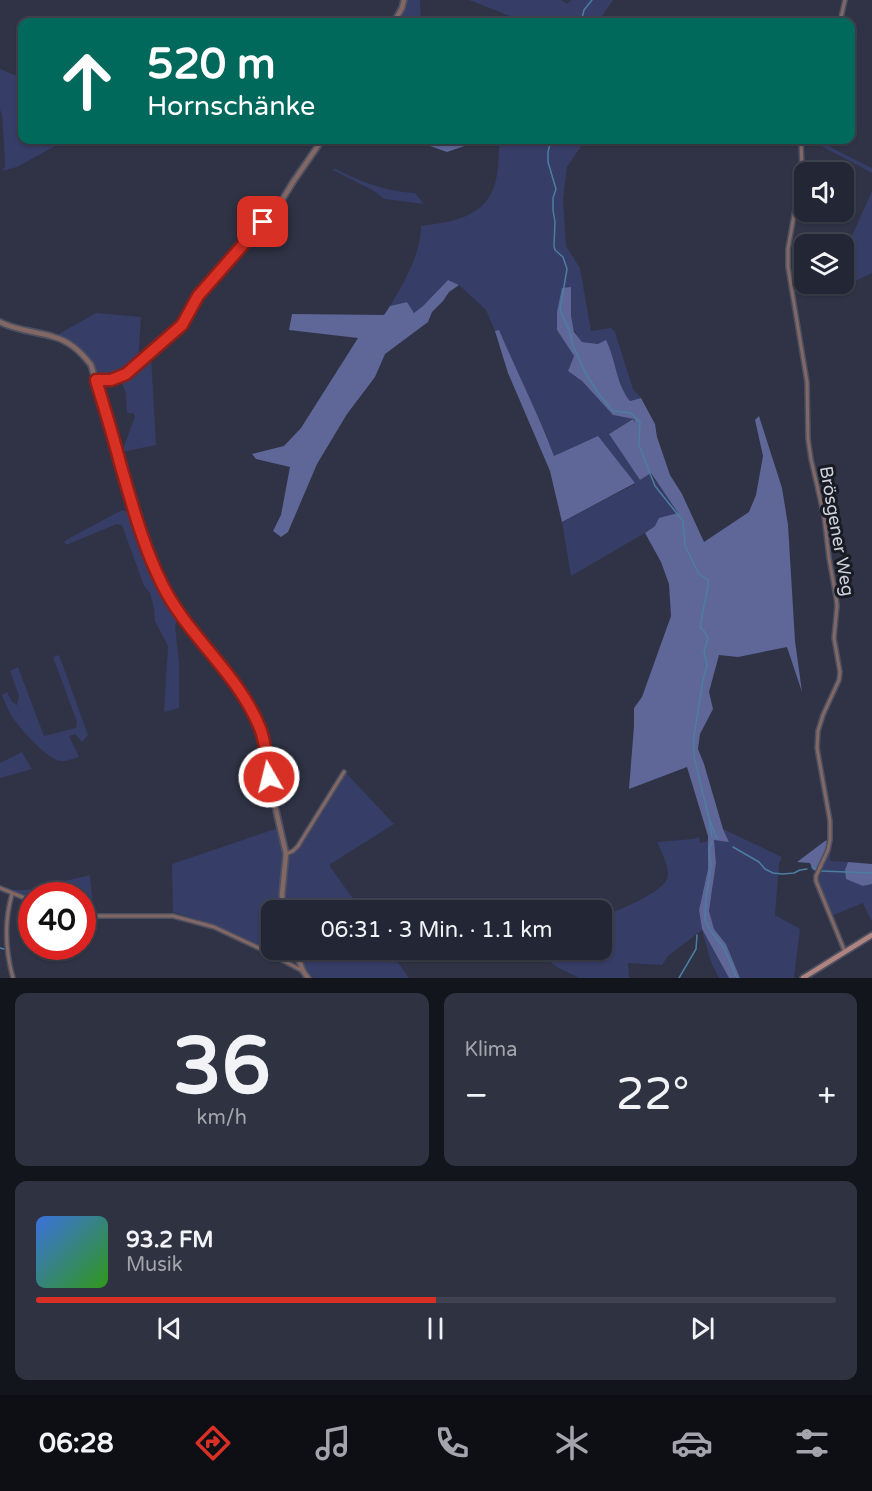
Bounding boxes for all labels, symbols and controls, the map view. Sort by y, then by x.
text: 520 m [147,39,276,90]
icon: ahead [48,42,126,120]
text: Hornschänke [147,90,315,123]
map controls [794,162,854,294]
button: sound [794,162,854,222]
pin [237,196,288,247]
icon: arrive [246,205,279,238]
button: layers [794,234,854,294]
street label: Brösgener Weg [815,464,859,598]
position arrow [237,745,301,809]
speed limit sign: 40 [18,882,96,960]
text: 06:31 · 3 Min. · 1.1 km [321,917,552,943]
text: 36 [173,1020,271,1114]
text: Klima [465,1038,517,1062]
text: 22° [616,1068,689,1122]
text: − [465,1076,488,1115]
text: + [817,1076,836,1115]
text: km/h [197,1106,247,1130]
text: 93.2 FM [126,1227,214,1253]
text: Musik [126,1253,183,1277]
icon: previous [153,1312,186,1345]
icon: pause [419,1312,452,1345]
icon: next [686,1312,719,1345]
icon: directions [192,1422,234,1464]
icon: music [312,1422,354,1464]
icon: phone [431,1422,473,1464]
icon: climate [551,1422,593,1464]
icon: car [671,1422,713,1464]
icon: filters [791,1422,833,1464]
text: 06:28 [39,1427,114,1460]

